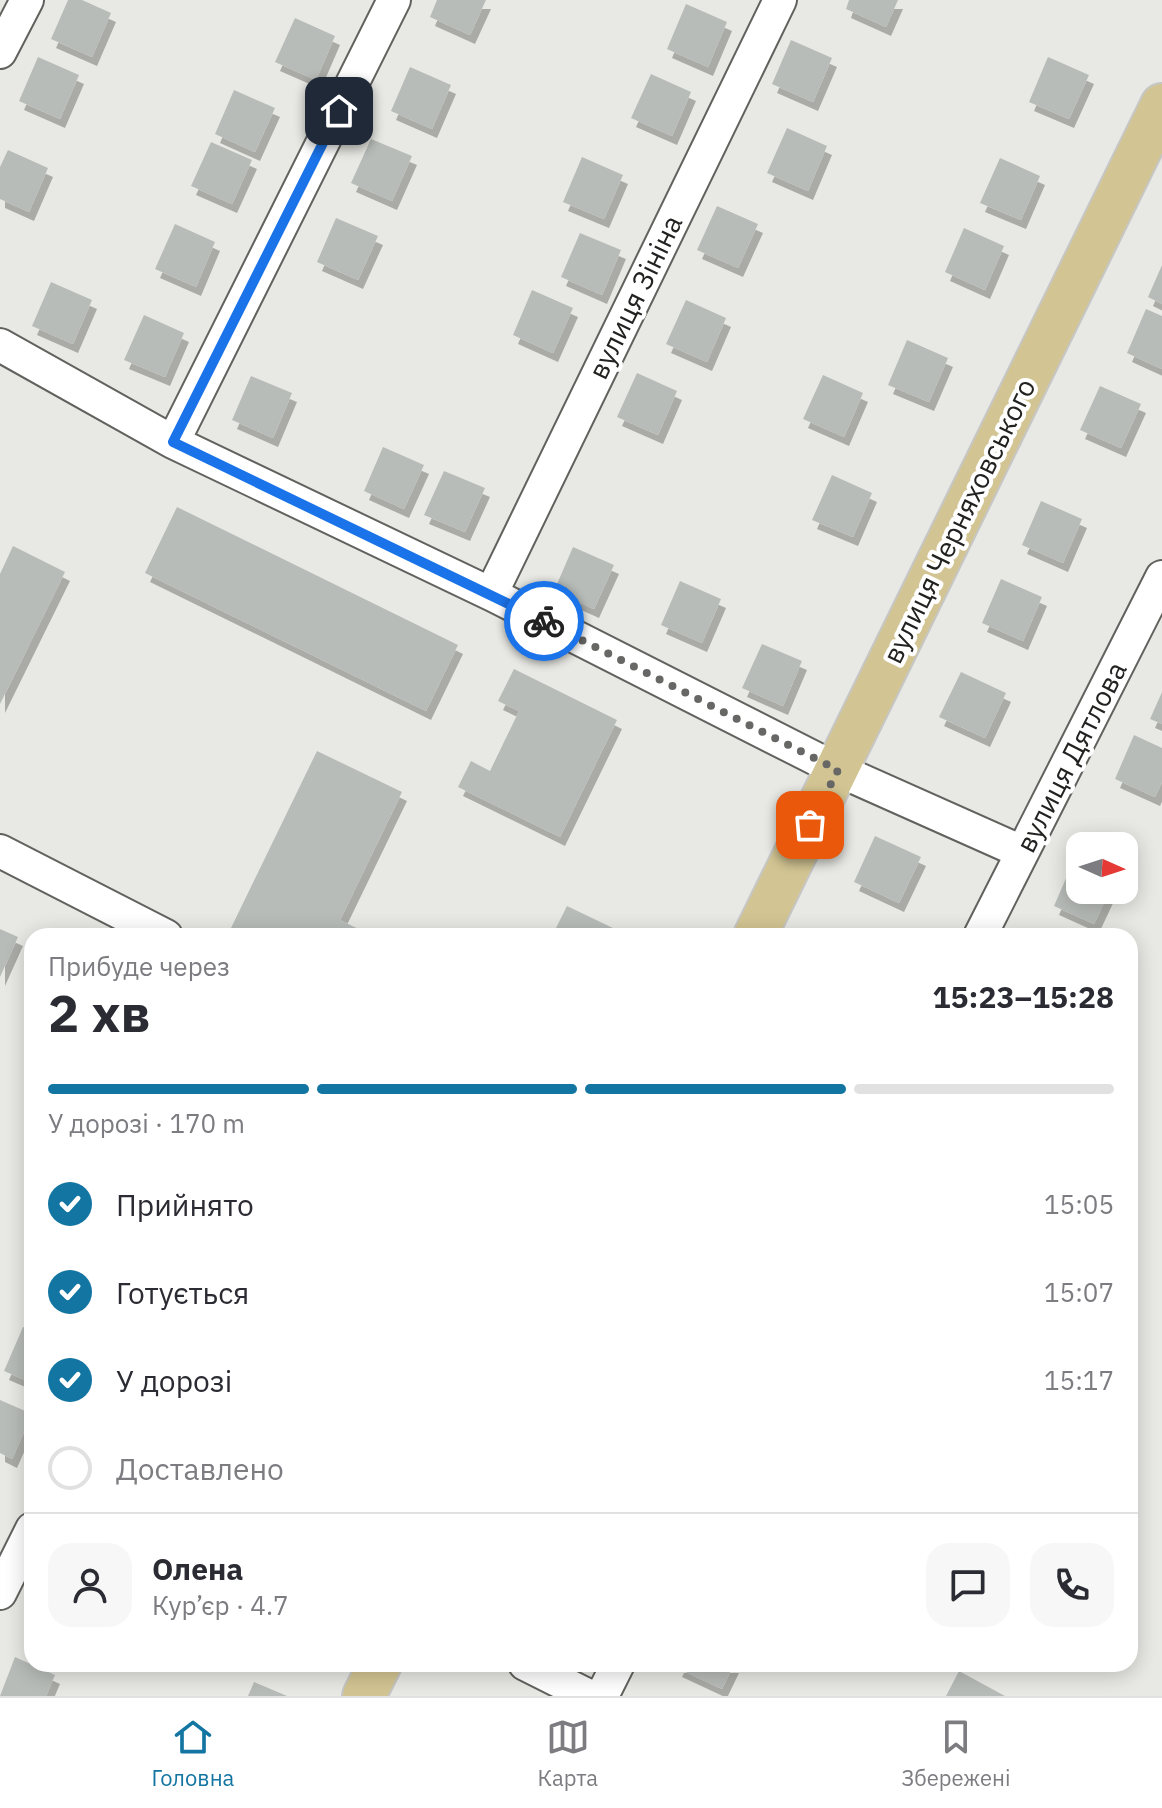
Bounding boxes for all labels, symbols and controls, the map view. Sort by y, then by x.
pin [305,77,373,145]
icon: home [317,89,361,133]
street label: вулиця Зініна [579,209,690,385]
street label: вулиця Черняховського [873,372,1044,669]
courier [504,581,584,661]
icon: bike [522,599,566,643]
street label: вулиця Дятлова [1007,655,1135,858]
pin [776,791,844,859]
icon: bag [788,803,832,847]
north arrow [1066,832,1138,904]
map controls [1066,832,1138,904]
text: Прибуде через [48,949,230,983]
text: 15:23–15:28 [933,977,1114,1016]
text: 2 хв [48,979,151,1046]
text: У дорозі · 170 m [48,1106,245,1140]
icon: check [48,1182,92,1226]
text: Прийнято [116,1185,254,1224]
text: 15:05 [1044,1187,1114,1221]
icon: check [48,1270,92,1314]
text: Готується [116,1273,249,1312]
text: 15:07 [1044,1275,1114,1309]
icon: check [48,1358,92,1402]
text: У дорозі [116,1361,232,1400]
text: 15:17 [1044,1363,1114,1397]
text: Доставлено [116,1449,284,1488]
button: person [48,1543,132,1627]
button: chat [926,1543,1010,1627]
button: phone [1030,1543,1114,1627]
text: Олена [152,1549,243,1588]
text: Кур’єр · 4.7 [152,1588,289,1622]
tab: Головна [152,1715,234,1792]
tab: Карта [538,1715,598,1792]
tab: Збережені [901,1715,1010,1792]

